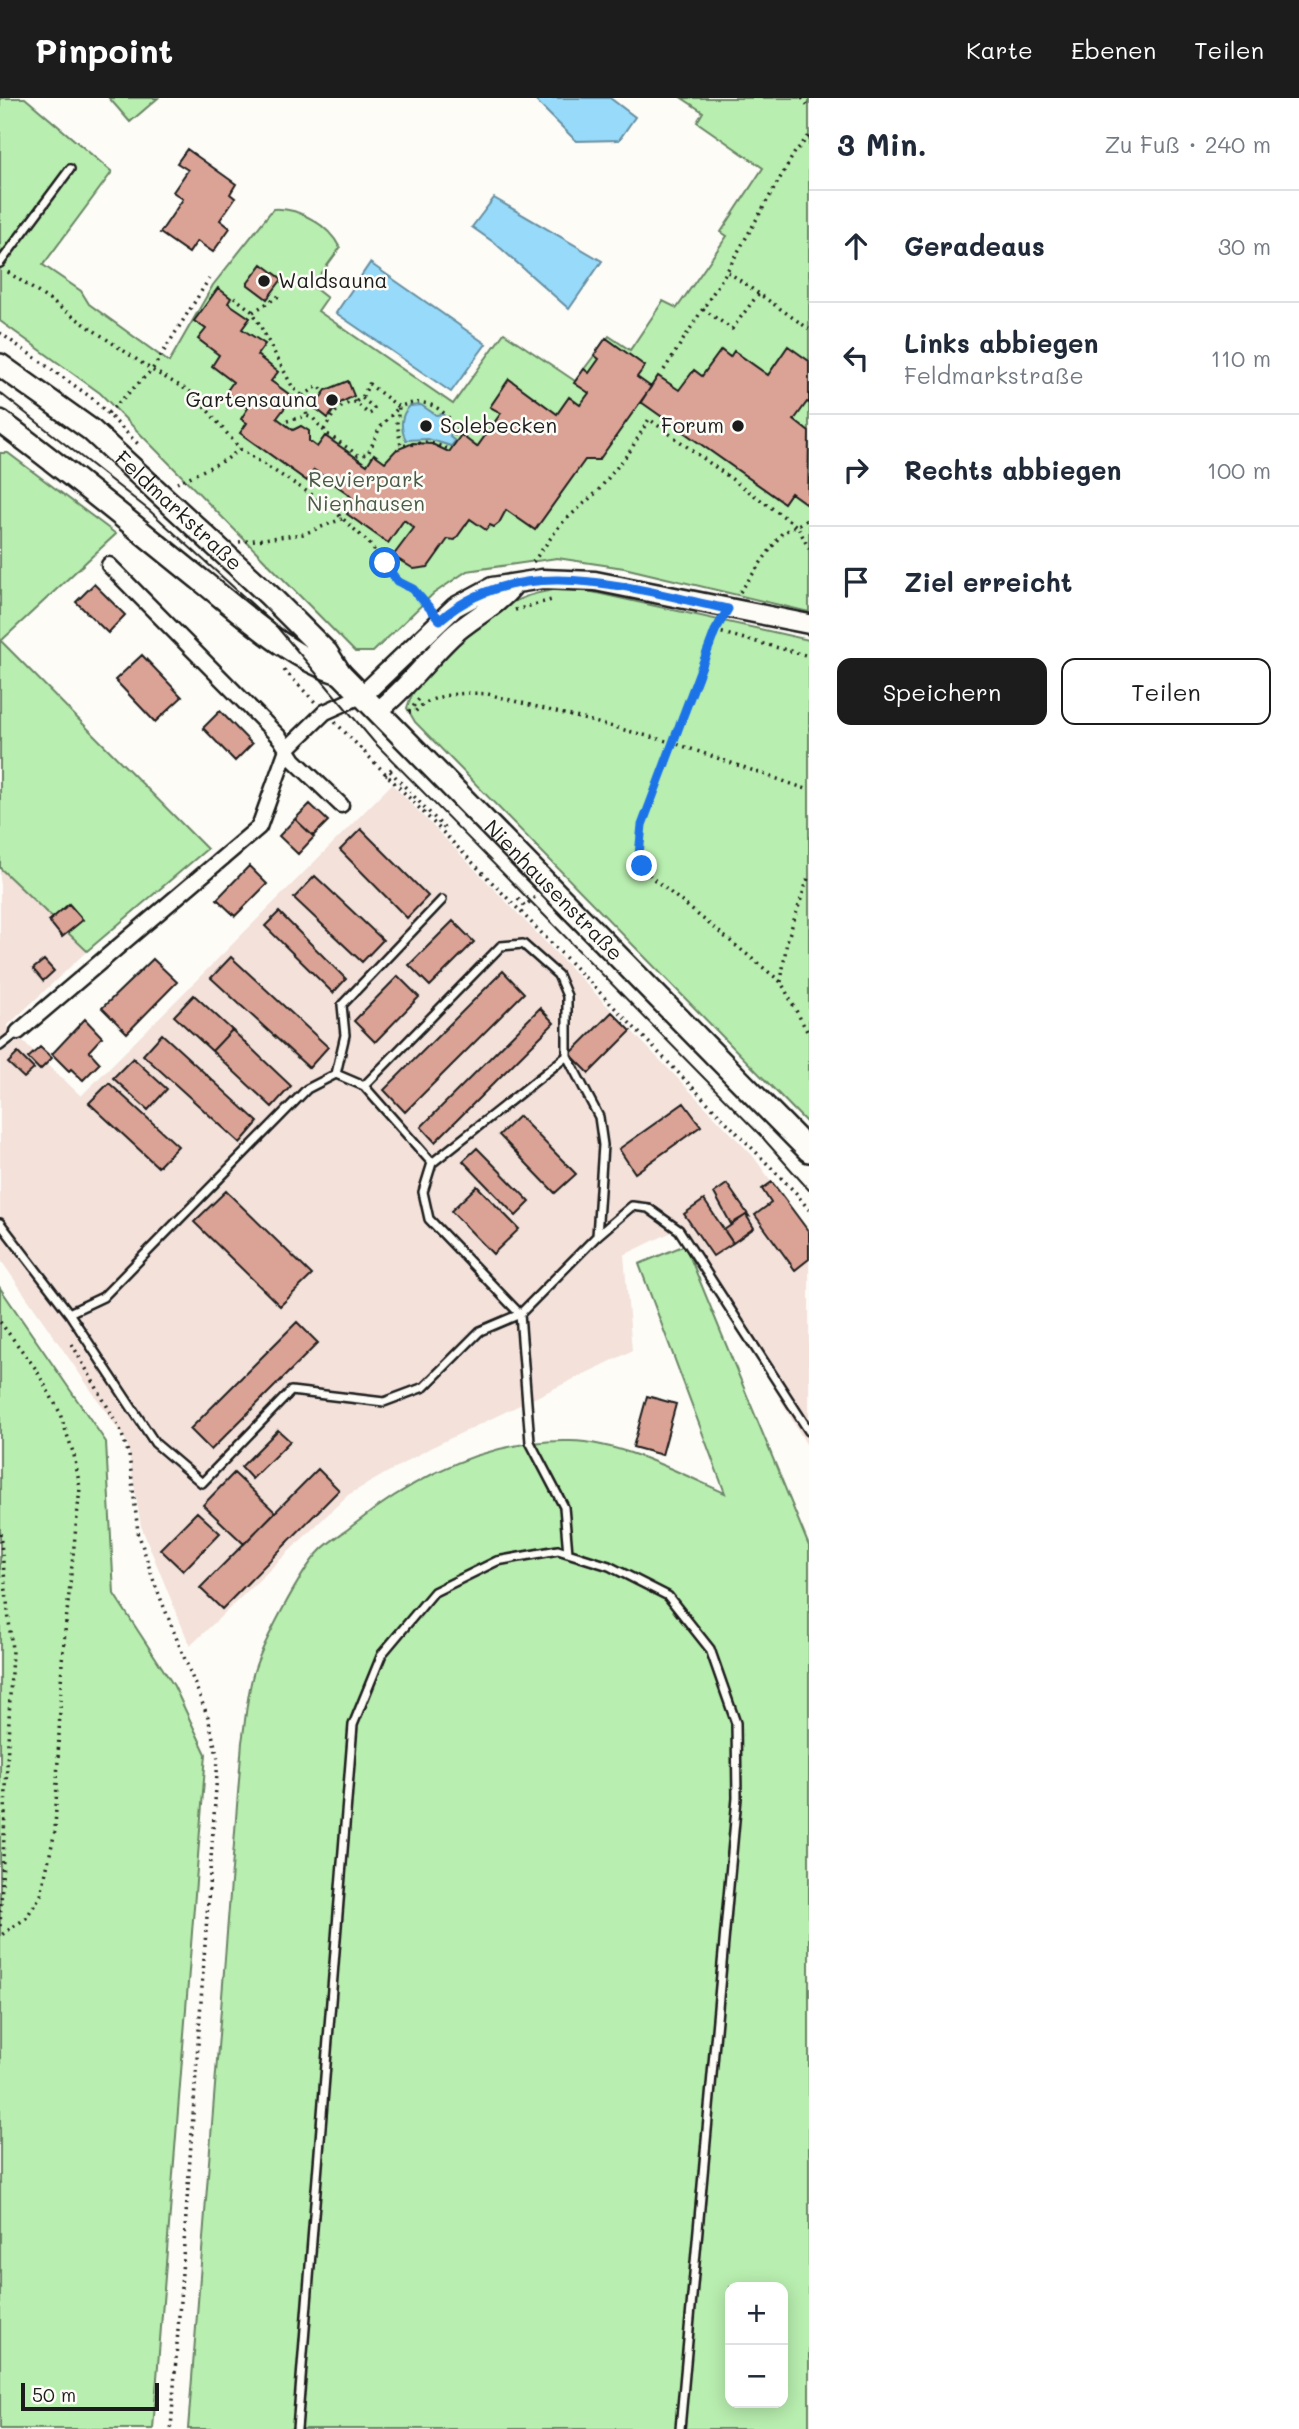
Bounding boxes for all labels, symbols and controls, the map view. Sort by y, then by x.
text: Pinpoint [35,28,173,71]
text: Karte [966,34,1033,65]
text: Ebenen [1071,34,1156,65]
text: Teilen [1194,34,1264,65]
text: 3 Min. [837,124,927,164]
text: Zu Fuß · 240 m [1105,129,1271,159]
icon: ahead [837,227,875,265]
text: Geradeaus [904,229,1045,263]
text: 30 m [1218,231,1271,261]
place label: Waldsauna [278,266,388,293]
marker: Waldsauna [256,273,272,289]
text: Links abbiegen [904,326,1099,360]
icon: left [837,339,875,377]
text: 110 m [1211,343,1271,373]
text: Feldmarkstraße [904,360,1084,390]
place label: Gartensauna [185,385,318,412]
marker: Gartensauna [324,392,340,408]
place label: Solebecken [440,411,557,438]
place label: Forum [661,411,724,438]
marker: Solebecken [418,418,434,434]
marker: Forum [730,418,746,434]
street label: Feldmarkstraße [110,444,249,576]
icon: right [837,451,875,489]
text: Rechts abbiegen [904,453,1121,487]
text: 100 m [1207,455,1271,485]
park label: Revierpark Nienhausen [307,465,425,516]
route start [369,547,400,578]
icon: arrive [837,563,875,601]
text: Ziel erreicht [904,565,1072,599]
button: Speichern [837,658,1047,725]
button: Teilen [1061,658,1271,725]
street label: Nienhausenstraße [479,813,630,966]
route end [626,850,657,881]
map controls [725,2282,788,2408]
button: + [725,2282,788,2345]
button: − [725,2345,788,2408]
scale bar [21,2380,159,2412]
text: 50 m [32,2382,76,2407]

